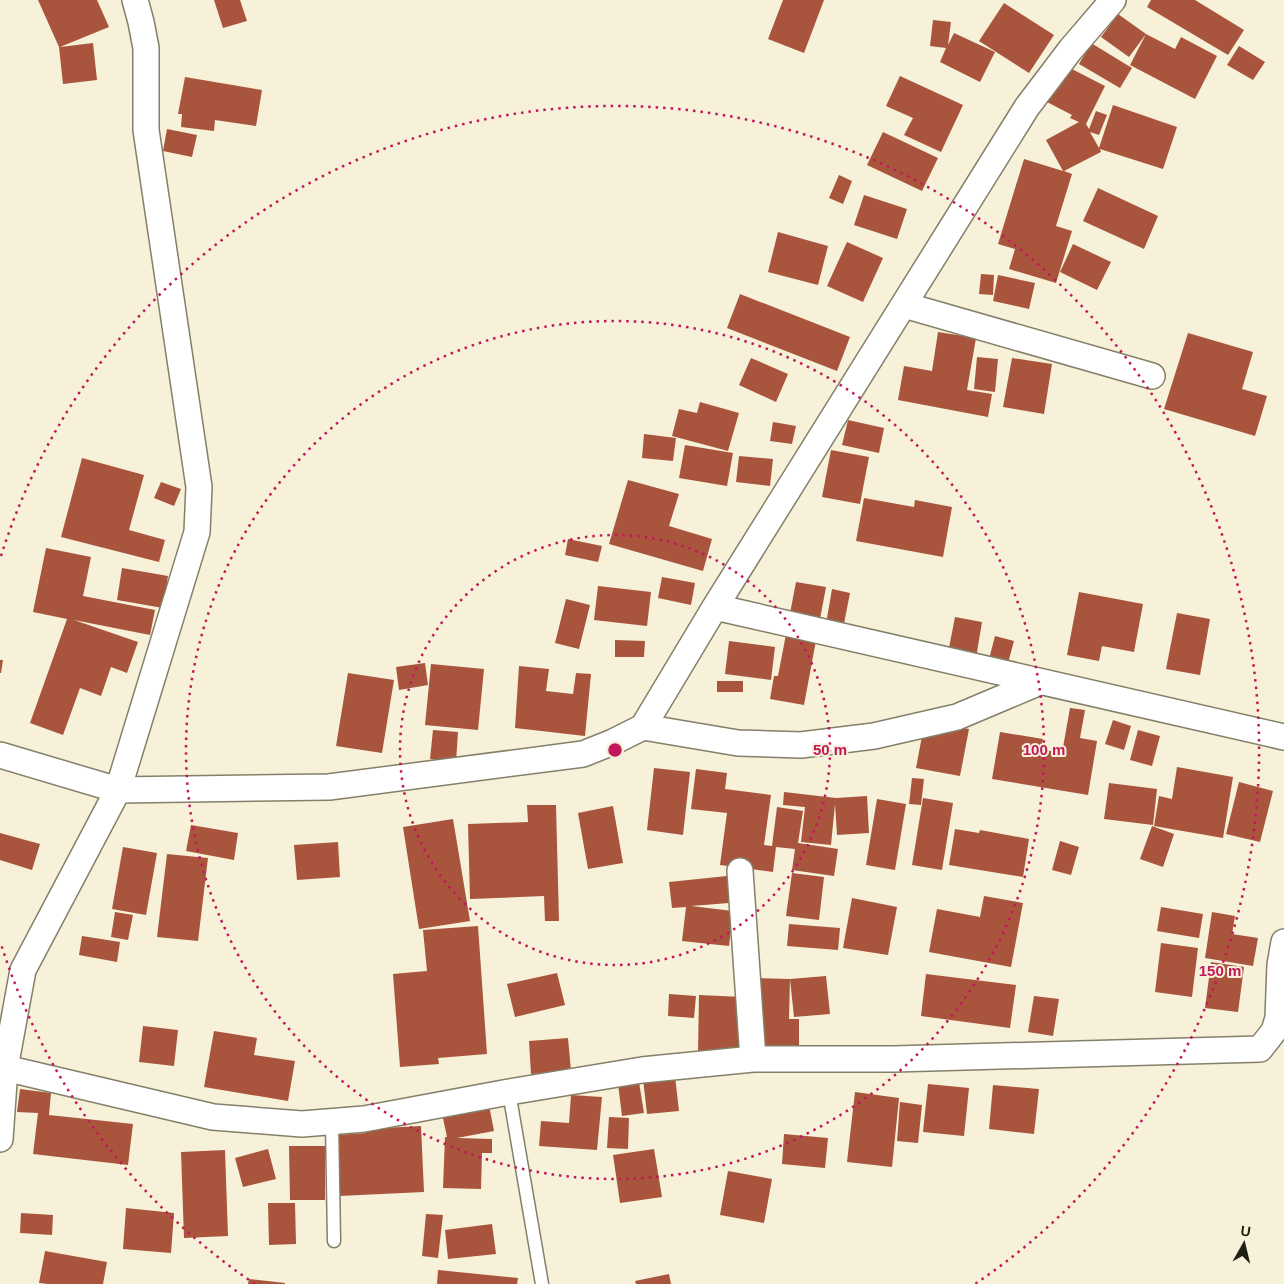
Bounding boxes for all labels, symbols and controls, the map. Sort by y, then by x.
centre of rings [606,741,624,759]
text: 50 m [813,741,847,758]
text: 100 m [1023,741,1065,758]
text: 150 m [1199,962,1241,979]
north arrow [1219,1219,1269,1269]
text: U [1240,1222,1252,1240]

